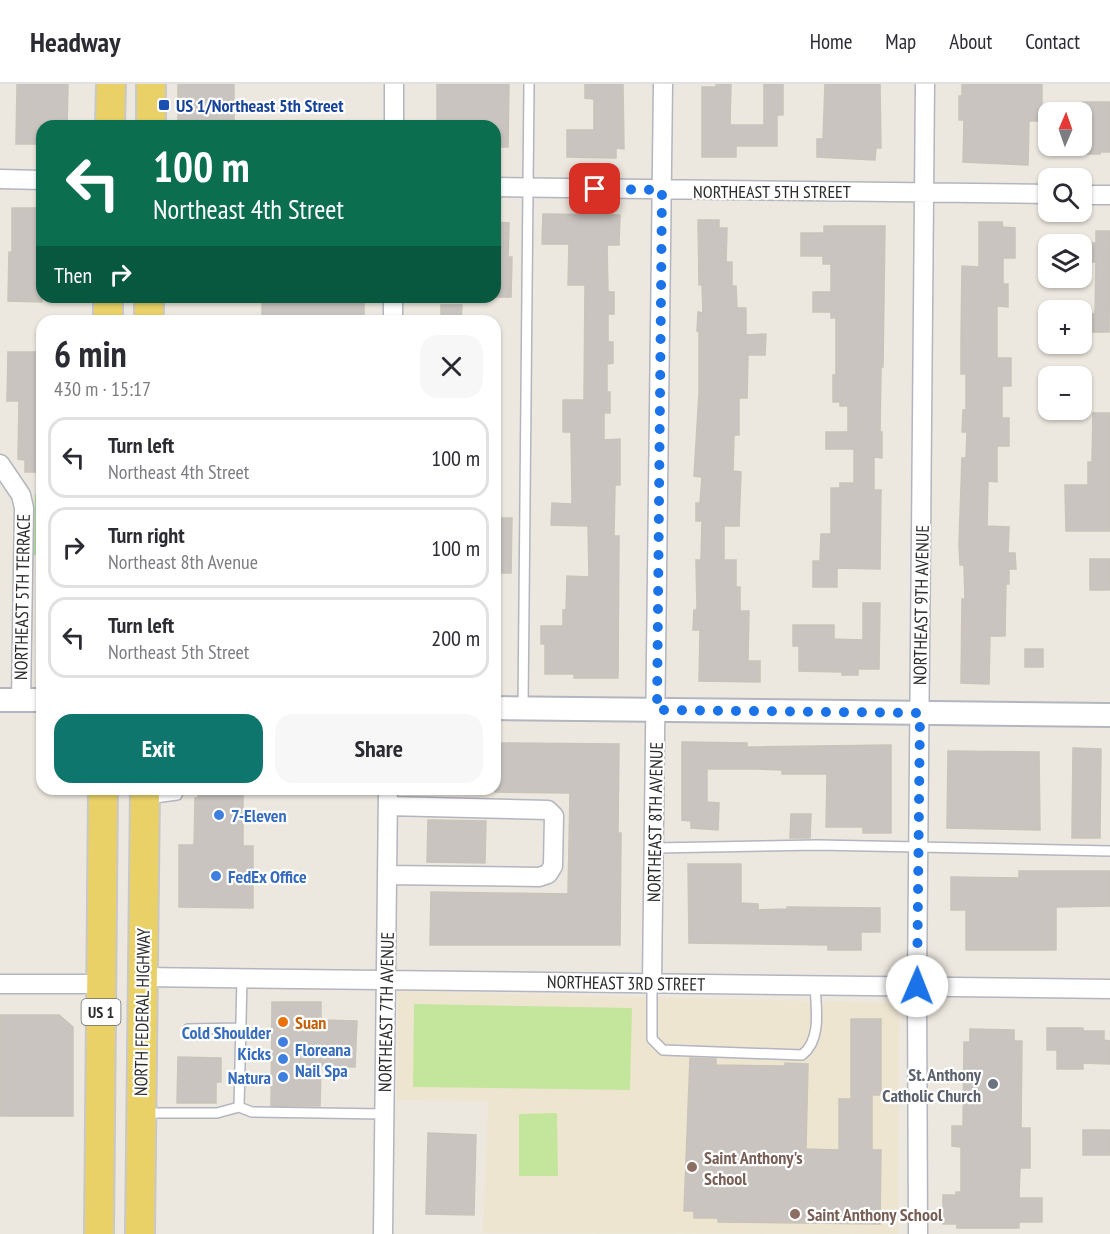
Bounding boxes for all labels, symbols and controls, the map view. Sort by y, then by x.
text: Headway [30,23,120,60]
text: Home [810,28,852,55]
text: Map [885,28,916,55]
text: About [949,28,992,55]
text: Contact [1025,28,1080,55]
place label: US 1/Northeast 5th Street [176,94,344,117]
marker: US 1/Northeast 5th Street [157,98,171,112]
north arrow [1038,102,1092,156]
map controls [1038,102,1092,420]
text: 100 m [153,139,250,194]
icon: left [54,144,132,222]
pin [569,163,620,214]
button: search [1038,168,1092,222]
icon: arrive [578,172,611,205]
street label: NORTHEAST 5TH STREET [693,180,851,203]
text: Northeast 4th Street [153,192,344,226]
button: layers [1038,234,1092,288]
icon: right [104,258,137,291]
text: Then [54,261,92,289]
button: + [1038,300,1092,354]
text: 6 min [54,330,127,377]
button: close [420,335,483,398]
button: − [1038,366,1092,420]
text: 430 m · 15:17 [54,376,151,402]
text: Turn left [108,431,174,459]
icon: left [57,441,90,474]
text: 100 m [431,444,480,472]
text: Northeast 4th Street [108,459,249,485]
street label: NORTHEAST 5TH TERRACE [9,514,35,680]
text: Turn right [108,521,185,549]
street label: NORTHEAST 9TH AVENUE [908,525,934,685]
icon: right [57,531,90,564]
text: 100 m [431,534,480,562]
text: Northeast 8th Avenue [108,549,258,575]
text: Turn left [108,611,174,639]
icon: left [57,621,90,654]
text: 200 m [431,624,480,652]
text: Northeast 5th Street [108,639,249,665]
button: Exit [54,714,263,783]
button: Share [275,714,483,783]
street label: NORTHEAST 8TH AVENUE [642,742,668,902]
place label: 7-Eleven [231,804,287,827]
marker: 7-Eleven [212,808,226,822]
place label: FedEx Office [228,865,307,888]
marker: FedEx Office [209,869,223,883]
street label: NORTH FEDERAL HIGHWAY [129,927,155,1096]
street label: NORTHEAST 7TH AVENUE [373,932,399,1092]
position arrow [885,954,949,1018]
street label: NORTHEAST 3RD STREET [547,970,705,996]
road number: US 1 [82,999,120,1025]
place label: Suan [295,1011,326,1034]
marker: Suan [276,1015,290,1029]
place label: Cold Shoulder Kicks [182,1021,272,1065]
marker: Cold Shoulder Kicks [276,1035,290,1049]
place label: Floreana Nail Spa [295,1038,351,1082]
marker: Floreana Nail Spa [276,1052,290,1066]
place label: St. Anthony Catholic Church [882,1063,982,1107]
place label: Natura [228,1066,271,1089]
marker: Natura [276,1070,290,1084]
marker: St. Anthony Catholic Church [986,1077,1000,1091]
place label: Saint Anthony's School [704,1146,803,1190]
marker: Saint Anthony's School [685,1160,699,1174]
place label: Saint Anthony School [807,1203,943,1226]
marker: Saint Anthony School [788,1207,802,1221]

